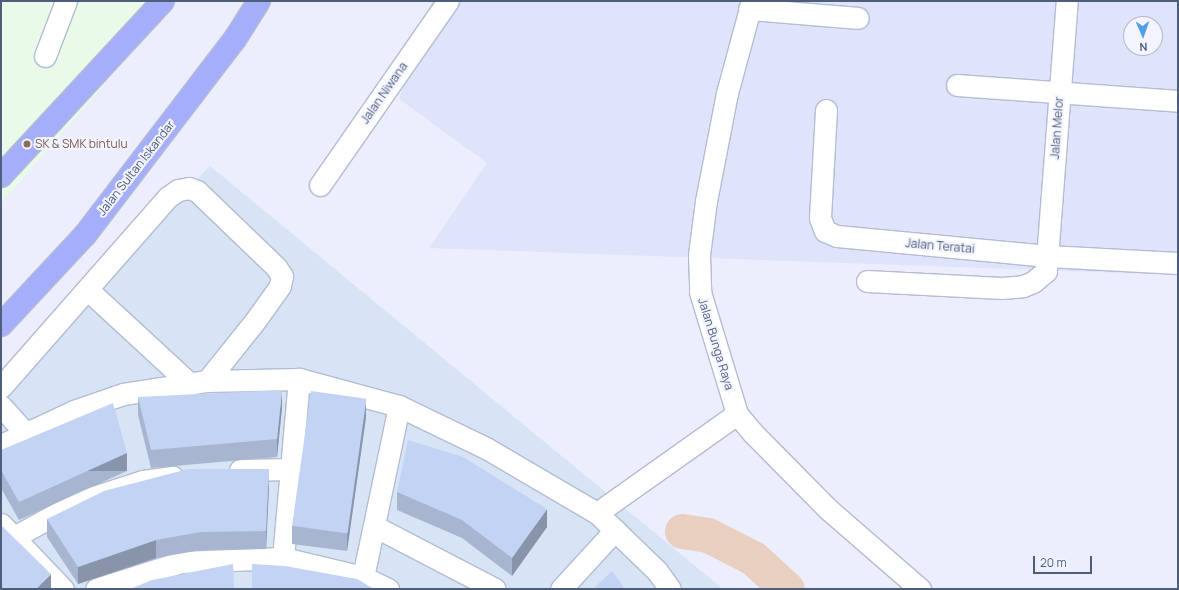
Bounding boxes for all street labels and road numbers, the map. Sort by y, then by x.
street label: Jalan Niwana [358,60,410,126]
street label: Jalan Melor [1048,96,1066,160]
street label: Jalan Sultan Iskandar [94,118,178,218]
street label: Jalan Teratai [905,236,975,256]
street label: Jalan Bunga Raya [695,296,737,392]

